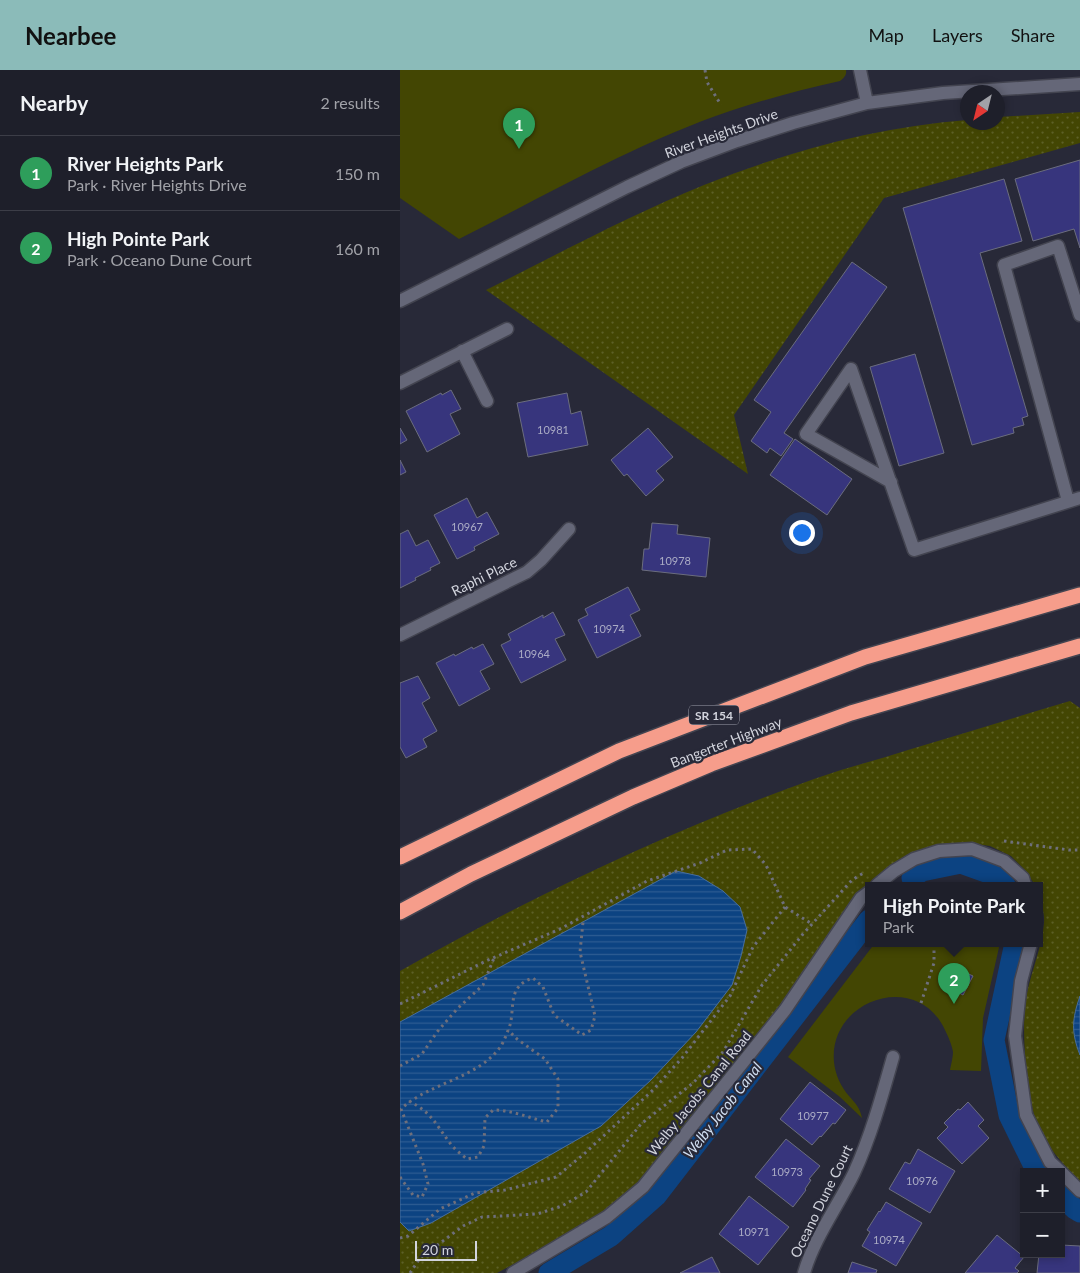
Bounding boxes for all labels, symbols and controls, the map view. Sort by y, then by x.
text: Nearbee [25,21,116,50]
text: Map [868,24,904,46]
text: Layers [932,24,983,46]
text: Share [1011,24,1055,46]
north arrow [960,85,1005,130]
text: Nearby [20,90,88,115]
text: 2 results [320,93,380,112]
street label: River Heights Drive [662,105,780,161]
pin: 1 [503,108,535,149]
text: River Heights Park [67,152,223,175]
text: 1 [31,164,41,183]
text: 150 m [335,164,380,183]
text: Park · River Heights Drive [67,175,247,194]
text: High Pointe Park [67,227,209,250]
text: 2 [31,239,41,258]
text: 160 m [335,239,380,258]
text: Park · Oceano Dune Court [67,250,252,269]
house number: 10981 [537,423,569,436]
house number: 10967 [451,520,483,533]
your location [789,520,815,546]
street label: Raphi Place [448,553,520,599]
house number: 10978 [659,554,691,567]
house number: 10974 [593,622,626,635]
house number: 10964 [518,647,551,660]
road number: SR 154 [689,706,739,724]
street label: Bangerter Highway [668,713,785,771]
popup [865,882,1043,947]
text: High Pointe Park [883,894,1025,917]
text: Park [883,917,914,936]
pin: 2 [938,963,970,1004]
street label: Welby Jacobs Canal Road [643,1027,755,1159]
water label: Welby Jacob Canal [679,1058,766,1162]
house number: 10977 [797,1109,829,1122]
street label: Oceano Dune Court [786,1142,856,1260]
house number: 10973 [771,1165,803,1178]
map controls [1020,1168,1065,1258]
button: + [1020,1168,1065,1213]
house number: 10976 [906,1174,938,1187]
button: − [1020,1213,1065,1258]
house number: 10971 [738,1225,770,1238]
house number: 10974 [873,1233,906,1246]
scale bar [415,1238,478,1261]
text: 20 m [422,1241,453,1258]

